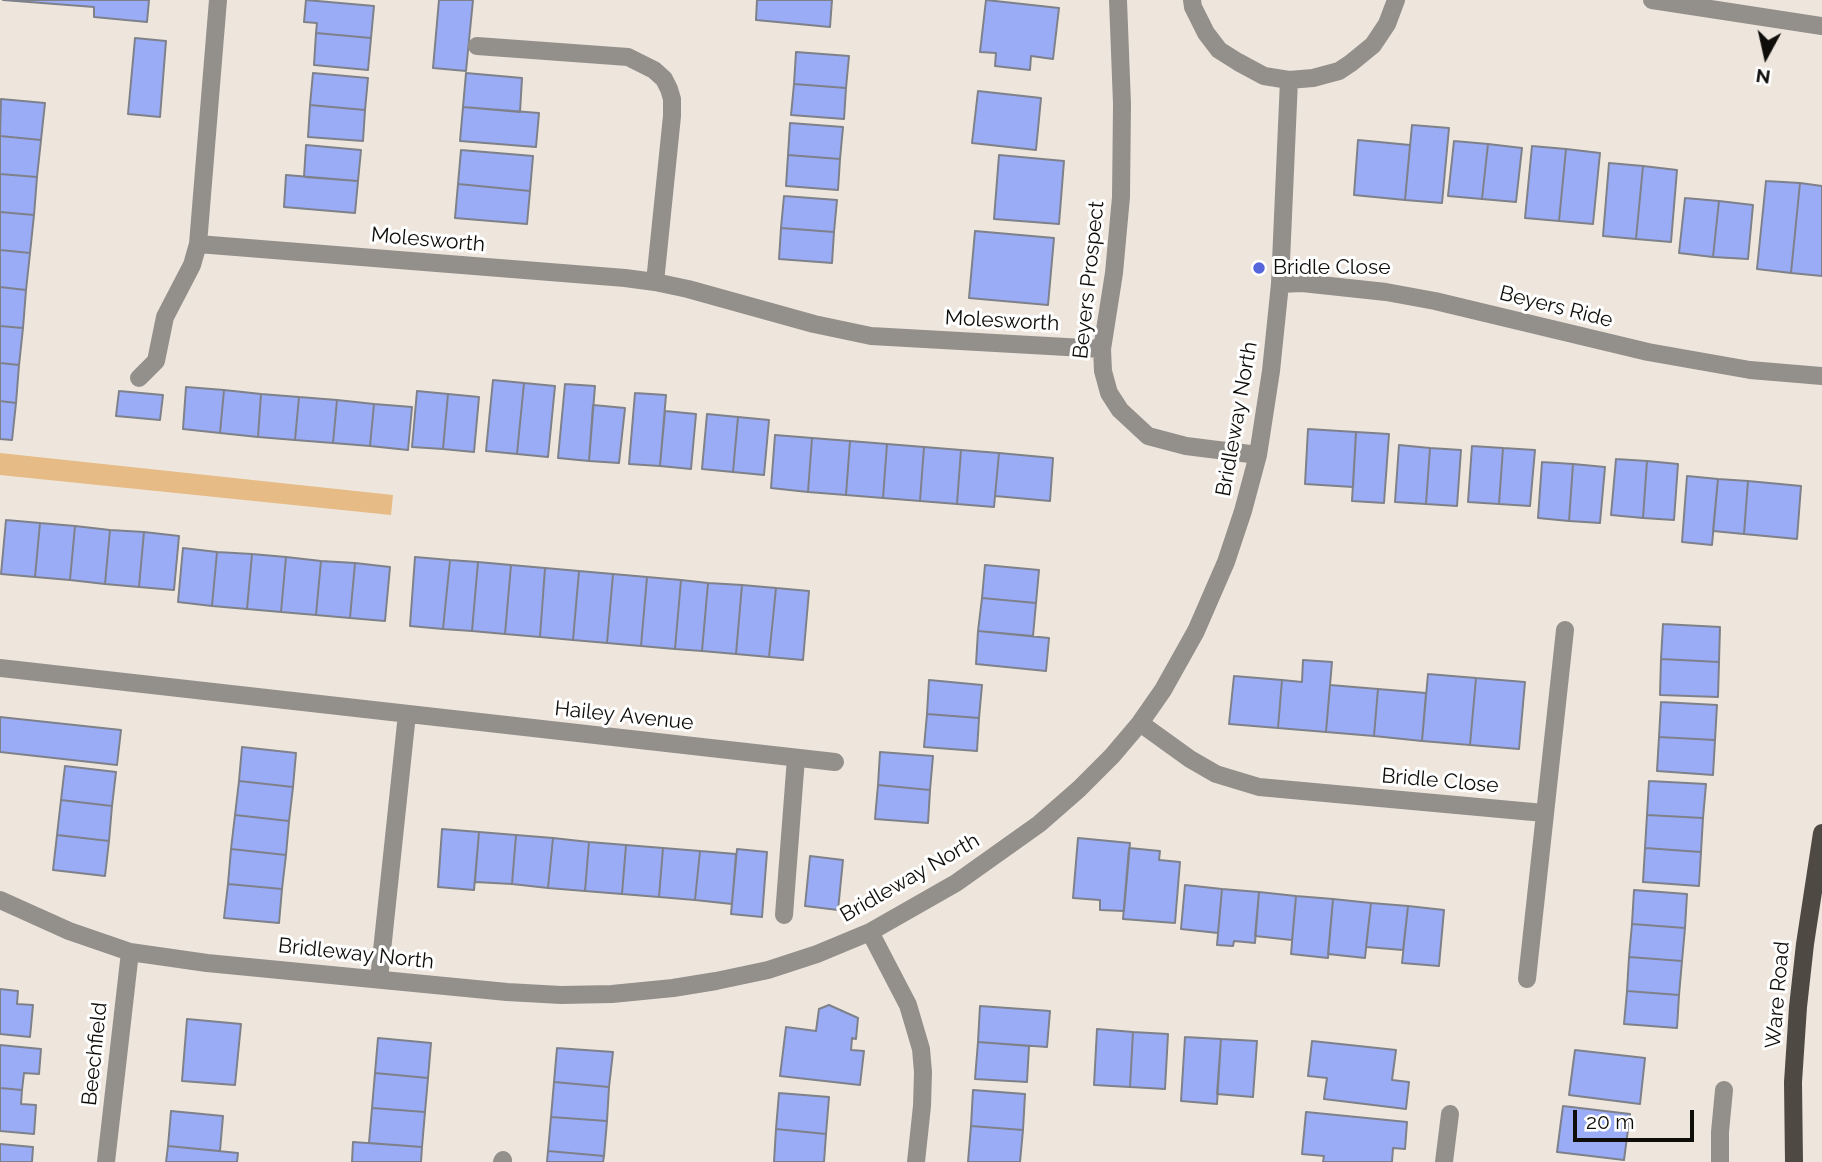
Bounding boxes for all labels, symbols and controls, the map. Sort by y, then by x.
north arrow [1731,21,1801,91]
text: N [1754,65,1772,89]
street label: Beyers Prospect [1068,200,1110,360]
street label: Molesworth [370,222,486,258]
place label: Bridle Close [1273,255,1390,281]
marker: Bridle Close [1251,260,1267,276]
street label: Beyers Ride [1497,281,1615,333]
street label: Molesworth [944,305,1060,337]
street label: Bridleway North [1211,340,1263,498]
street label: Hailey Avenue [553,696,695,736]
street label: Bridle Close [1380,763,1500,799]
street label: Bridleway North [836,828,984,928]
street label: Bridleway North [277,933,435,975]
street label: Ware Road [1761,940,1795,1050]
street label: Beechfield [77,1001,113,1107]
scale bar [1577,1096,1698,1140]
text: 20 m [1586,1109,1634,1134]

